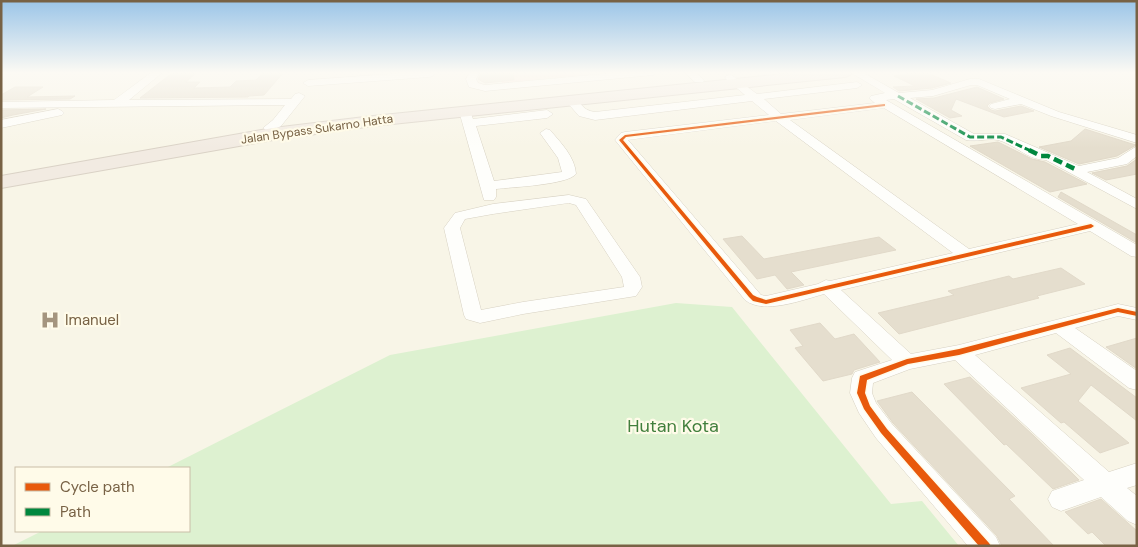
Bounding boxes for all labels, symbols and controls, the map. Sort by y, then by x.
street label: Jalan Bypass Sukarno Hatta [240,110,394,148]
hospital icon: Imanuel [39,309,61,331]
place label: Imanuel [65,310,119,330]
park label: Hutan Kota [627,414,719,438]
legend [15,467,190,532]
text: Cycle path [60,477,135,497]
text: Path [60,502,91,522]

